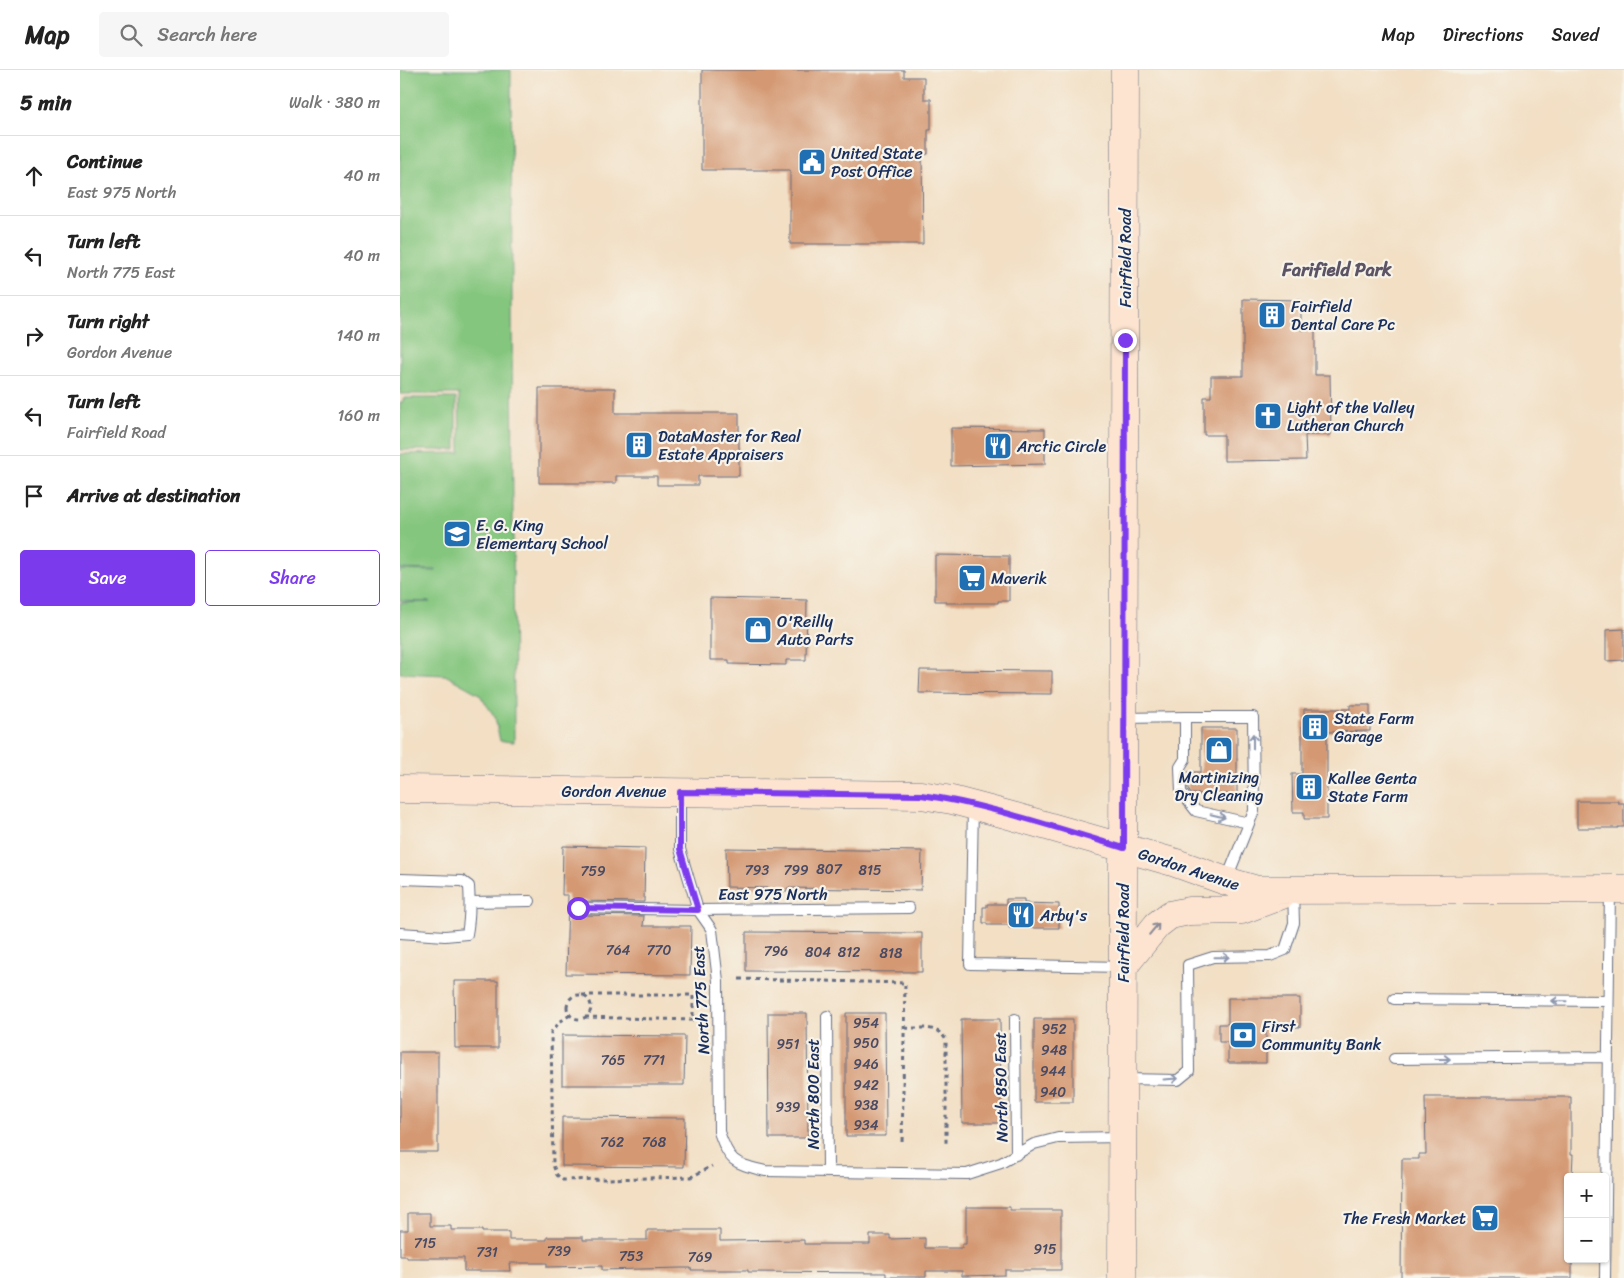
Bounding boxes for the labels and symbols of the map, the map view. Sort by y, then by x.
place label: United State Post Office [831,139,923,186]
public building icon: United State Post Office [797,147,827,177]
street label: Fairfield Road [1111,207,1140,307]
district label: Farifield Park [1281,254,1392,286]
place label: Fairfield Dental Care Pc [1291,292,1396,339]
building icon: Fairfield Dental Care Pc [1257,300,1287,330]
route end [1114,329,1137,352]
place label: Light of the Valley Lutheran Church [1287,393,1415,440]
church icon: Light of the Valley Lutheran Church [1253,401,1283,431]
place label: DataMaster for Real Estate Appraisers [658,422,801,469]
building icon: DataMaster for Real Estate Appraisers [624,430,654,460]
restaurant icon: Arctic Circle [983,431,1013,461]
place label: Arctic Circle [1016,432,1107,461]
place label: E. G. King Elementary School [476,511,608,558]
school or university icon: E. G. King Elementary School [442,519,472,549]
supermarket icon: Maverik [957,563,987,593]
place label: Maverik [991,564,1047,593]
place label: O'Reilly Auto Parts [776,607,854,654]
shop icon: O'Reilly Auto Parts [743,615,773,645]
place label: State Farm Garage [1334,704,1414,751]
building icon: State Farm Garage [1300,712,1330,742]
one-way arrow [1249,733,1258,749]
shop icon: Martinizing Dry Cleaning [1204,735,1234,765]
place label: Martinizing Dry Cleaning [1174,763,1264,810]
place label: Kallee Genta State Farm [1328,764,1418,811]
building icon: Kallee Genta State Farm [1294,772,1324,802]
street label: Gordon Avenue [561,777,667,806]
one-way arrow [1209,812,1225,821]
street label: Gordon Avenue [1135,839,1243,899]
house number: 807 [816,857,843,882]
house number: 793 [745,858,769,883]
house number: 799 [783,858,809,883]
house number: 815 [858,858,882,883]
house number: 759 [580,859,606,884]
street label: East 975 North [718,880,828,909]
street label: Fairfield Road [1109,882,1138,982]
route start [567,897,590,920]
restaurant icon: Arby's [1006,900,1036,930]
place label: Arby's [1039,901,1088,930]
one-way arrow [1148,923,1159,936]
house number: 764 [606,938,631,963]
house number: 770 [647,938,672,963]
house number: 796 [764,939,788,964]
house number: 804 [805,940,831,965]
house number: 812 [838,940,860,965]
house number: 818 [880,941,903,966]
street label: North 775 East [684,945,718,1055]
one-way arrow [1214,952,1230,962]
one-way arrow [1552,996,1568,1006]
house number: 954 [853,1011,879,1036]
place label: First Community Bank [1262,1012,1382,1059]
house number: 952 [1041,1017,1067,1042]
bank icon: First Community Bank [1228,1020,1258,1050]
house number: 950 [853,1031,879,1056]
house number: 951 [776,1032,800,1057]
street label: North 850 East [986,1032,1016,1142]
house number: 948 [1041,1038,1067,1063]
street label: North 800 East [799,1039,828,1149]
house number: 765 [601,1048,626,1073]
house number: 771 [643,1048,665,1073]
house number: 946 [853,1052,879,1077]
one-way arrow [1434,1054,1450,1064]
house number: 944 [1040,1059,1066,1084]
house number: 942 [853,1073,879,1098]
one-way arrow [1163,1074,1179,1084]
house number: 940 [1040,1080,1066,1105]
house number: 938 [854,1093,879,1118]
house number: 939 [776,1095,801,1120]
house number: 934 [853,1113,879,1138]
house number: 762 [600,1130,624,1155]
house number: 768 [642,1130,667,1155]
supermarket icon: The Fresh Market [1470,1203,1500,1233]
place label: The Fresh Market [1342,1204,1466,1233]
house number: 715 [414,1231,437,1256]
house number: 915 [1033,1237,1057,1262]
house number: 739 [547,1239,572,1264]
house number: 731 [476,1240,498,1265]
house number: 753 [619,1244,643,1269]
house number: 769 [688,1245,713,1270]

